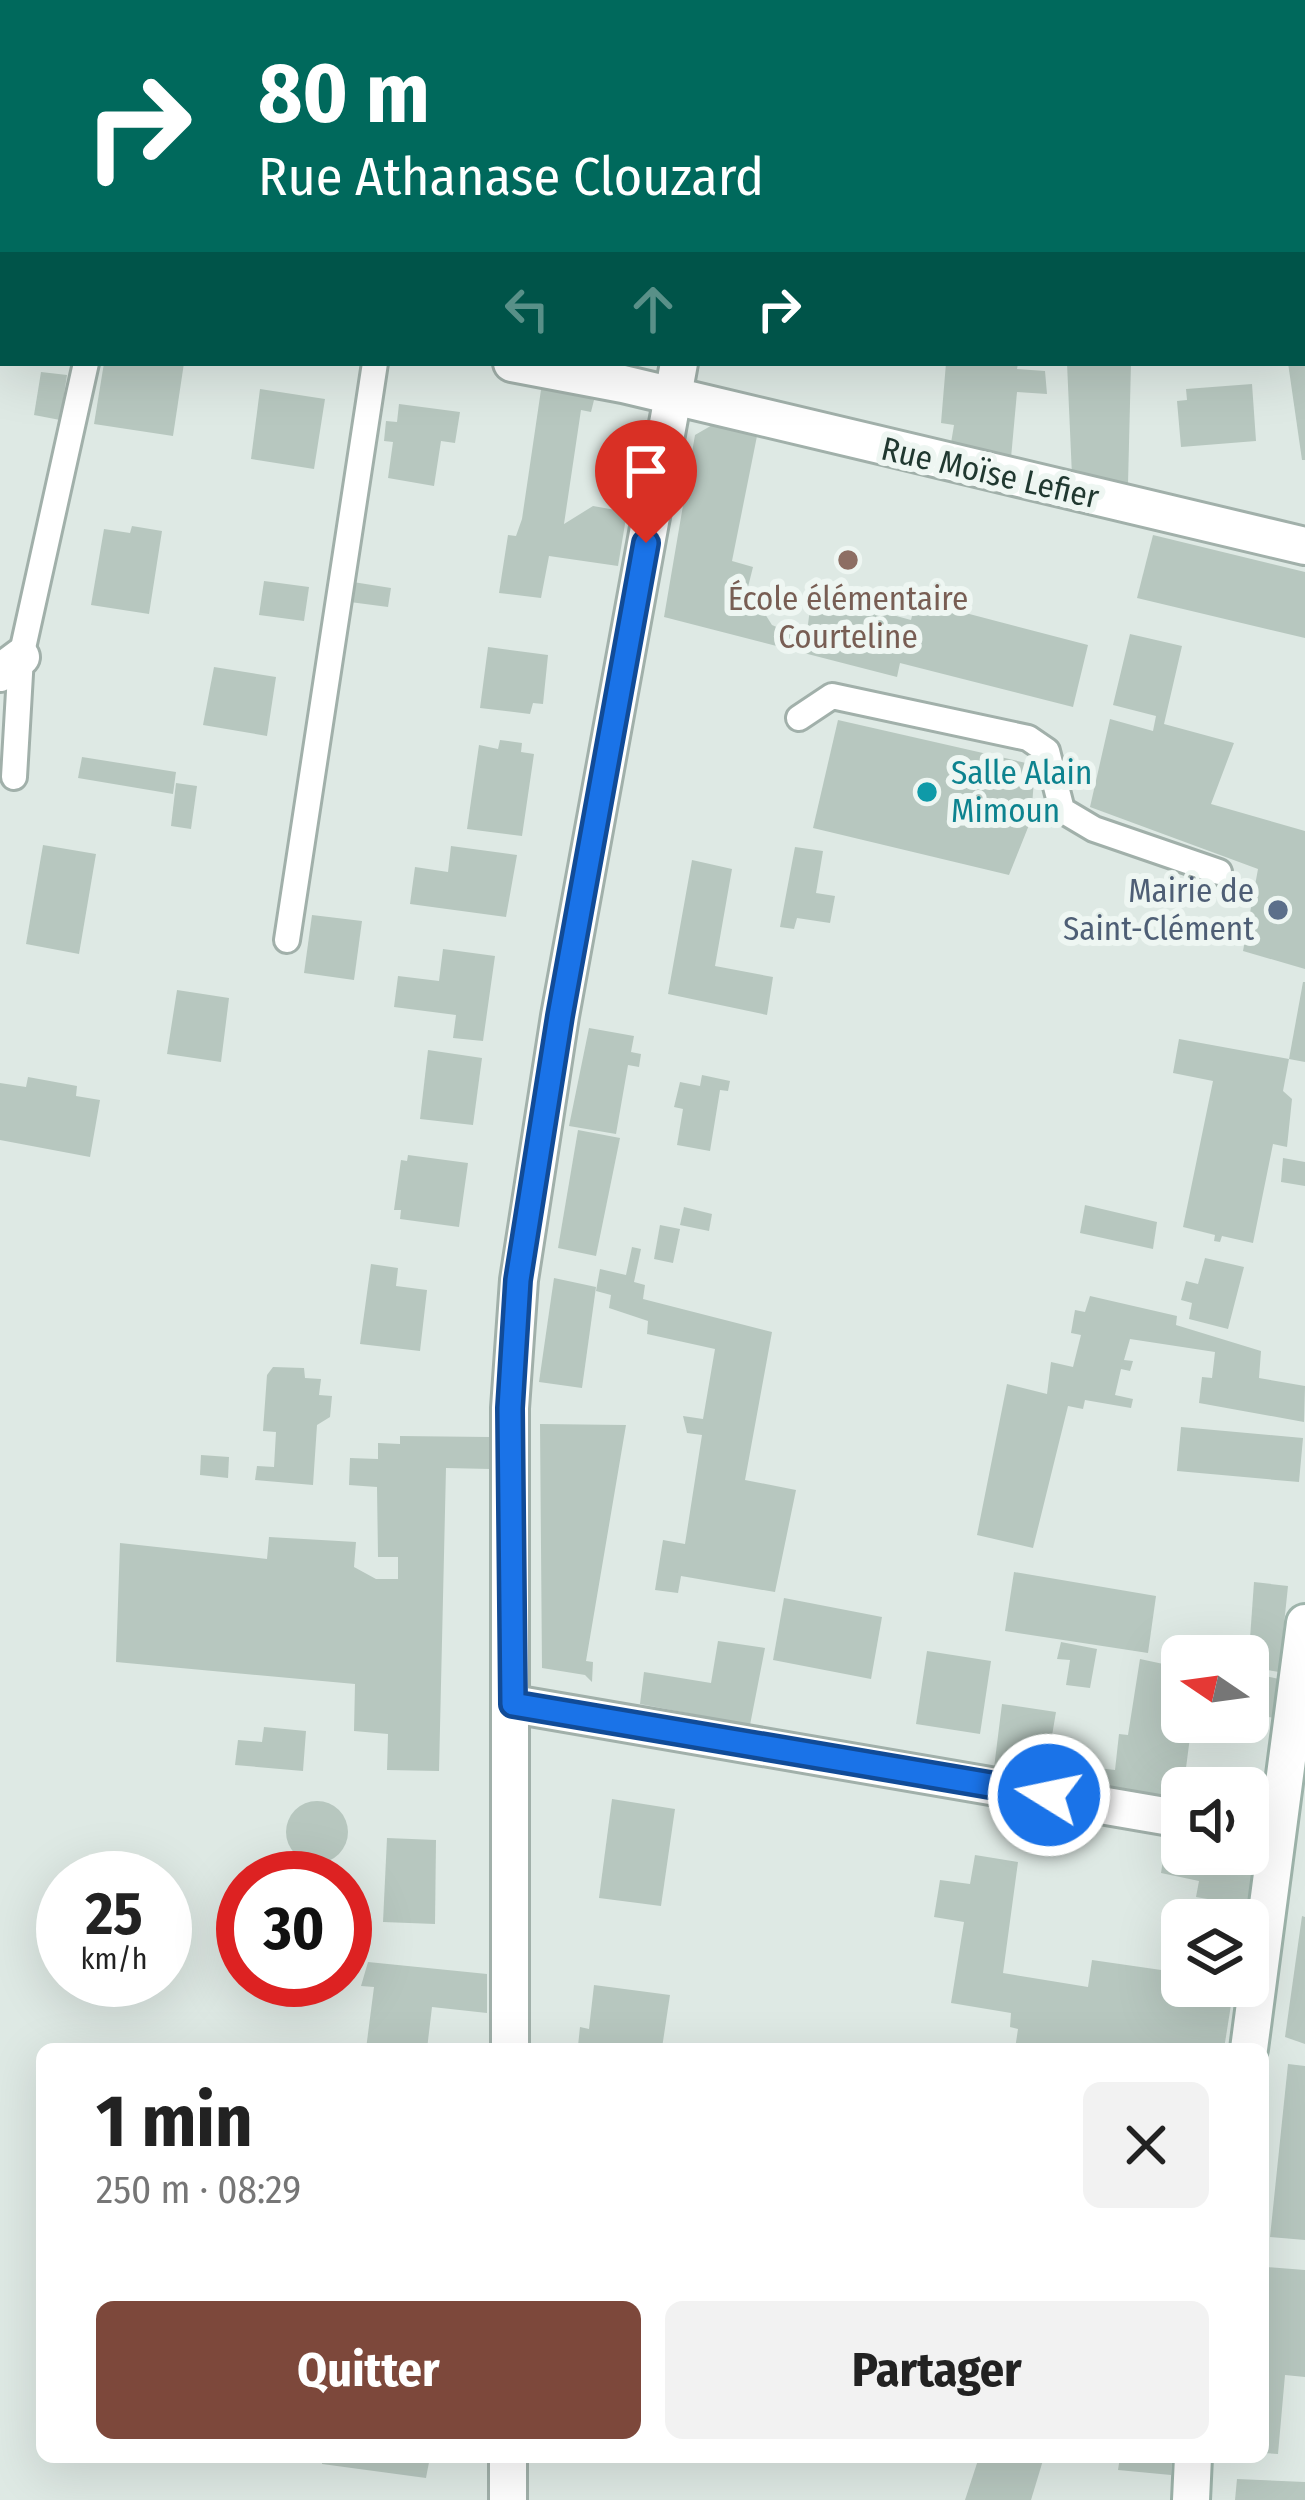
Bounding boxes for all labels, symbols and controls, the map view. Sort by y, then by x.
text: 80 m [258,43,430,144]
icon: right [60,48,216,204]
text: Rue Athanase Clouzard [258,145,764,209]
icon: left [494,276,560,342]
icon: ahead [620,276,686,342]
icon: right [746,276,812,342]
pin [595,420,697,543]
street label: Rue Moïse Lefier [877,429,1103,518]
icon: arrive [613,438,679,504]
marker: École élémentaire Courteline [835,547,861,573]
place label: École élémentaire Courteline [728,579,968,657]
place label: Salle Alain Mimoun [951,753,1092,831]
marker: Salle Alain Mimoun [914,779,940,805]
place label: Mairie de Saint-Clément [1063,871,1254,949]
marker: Mairie de Saint-Clément [1265,897,1291,923]
north arrow [1161,1635,1269,1743]
map controls [1161,1635,1269,2007]
position arrow [986,1732,1112,1858]
button: sound [1161,1767,1269,1875]
speed limit sign: 30 [216,1851,372,2007]
text: 25 [85,1878,143,1950]
button: layers [1161,1899,1269,2007]
text: km/h [81,1941,147,1977]
text: 1 min [96,2079,253,2165]
button: close [1083,2082,1209,2208]
text: 250 m · 08:29 [96,2167,301,2213]
button: Quitter [96,2301,641,2439]
button: Partager [665,2301,1209,2439]

